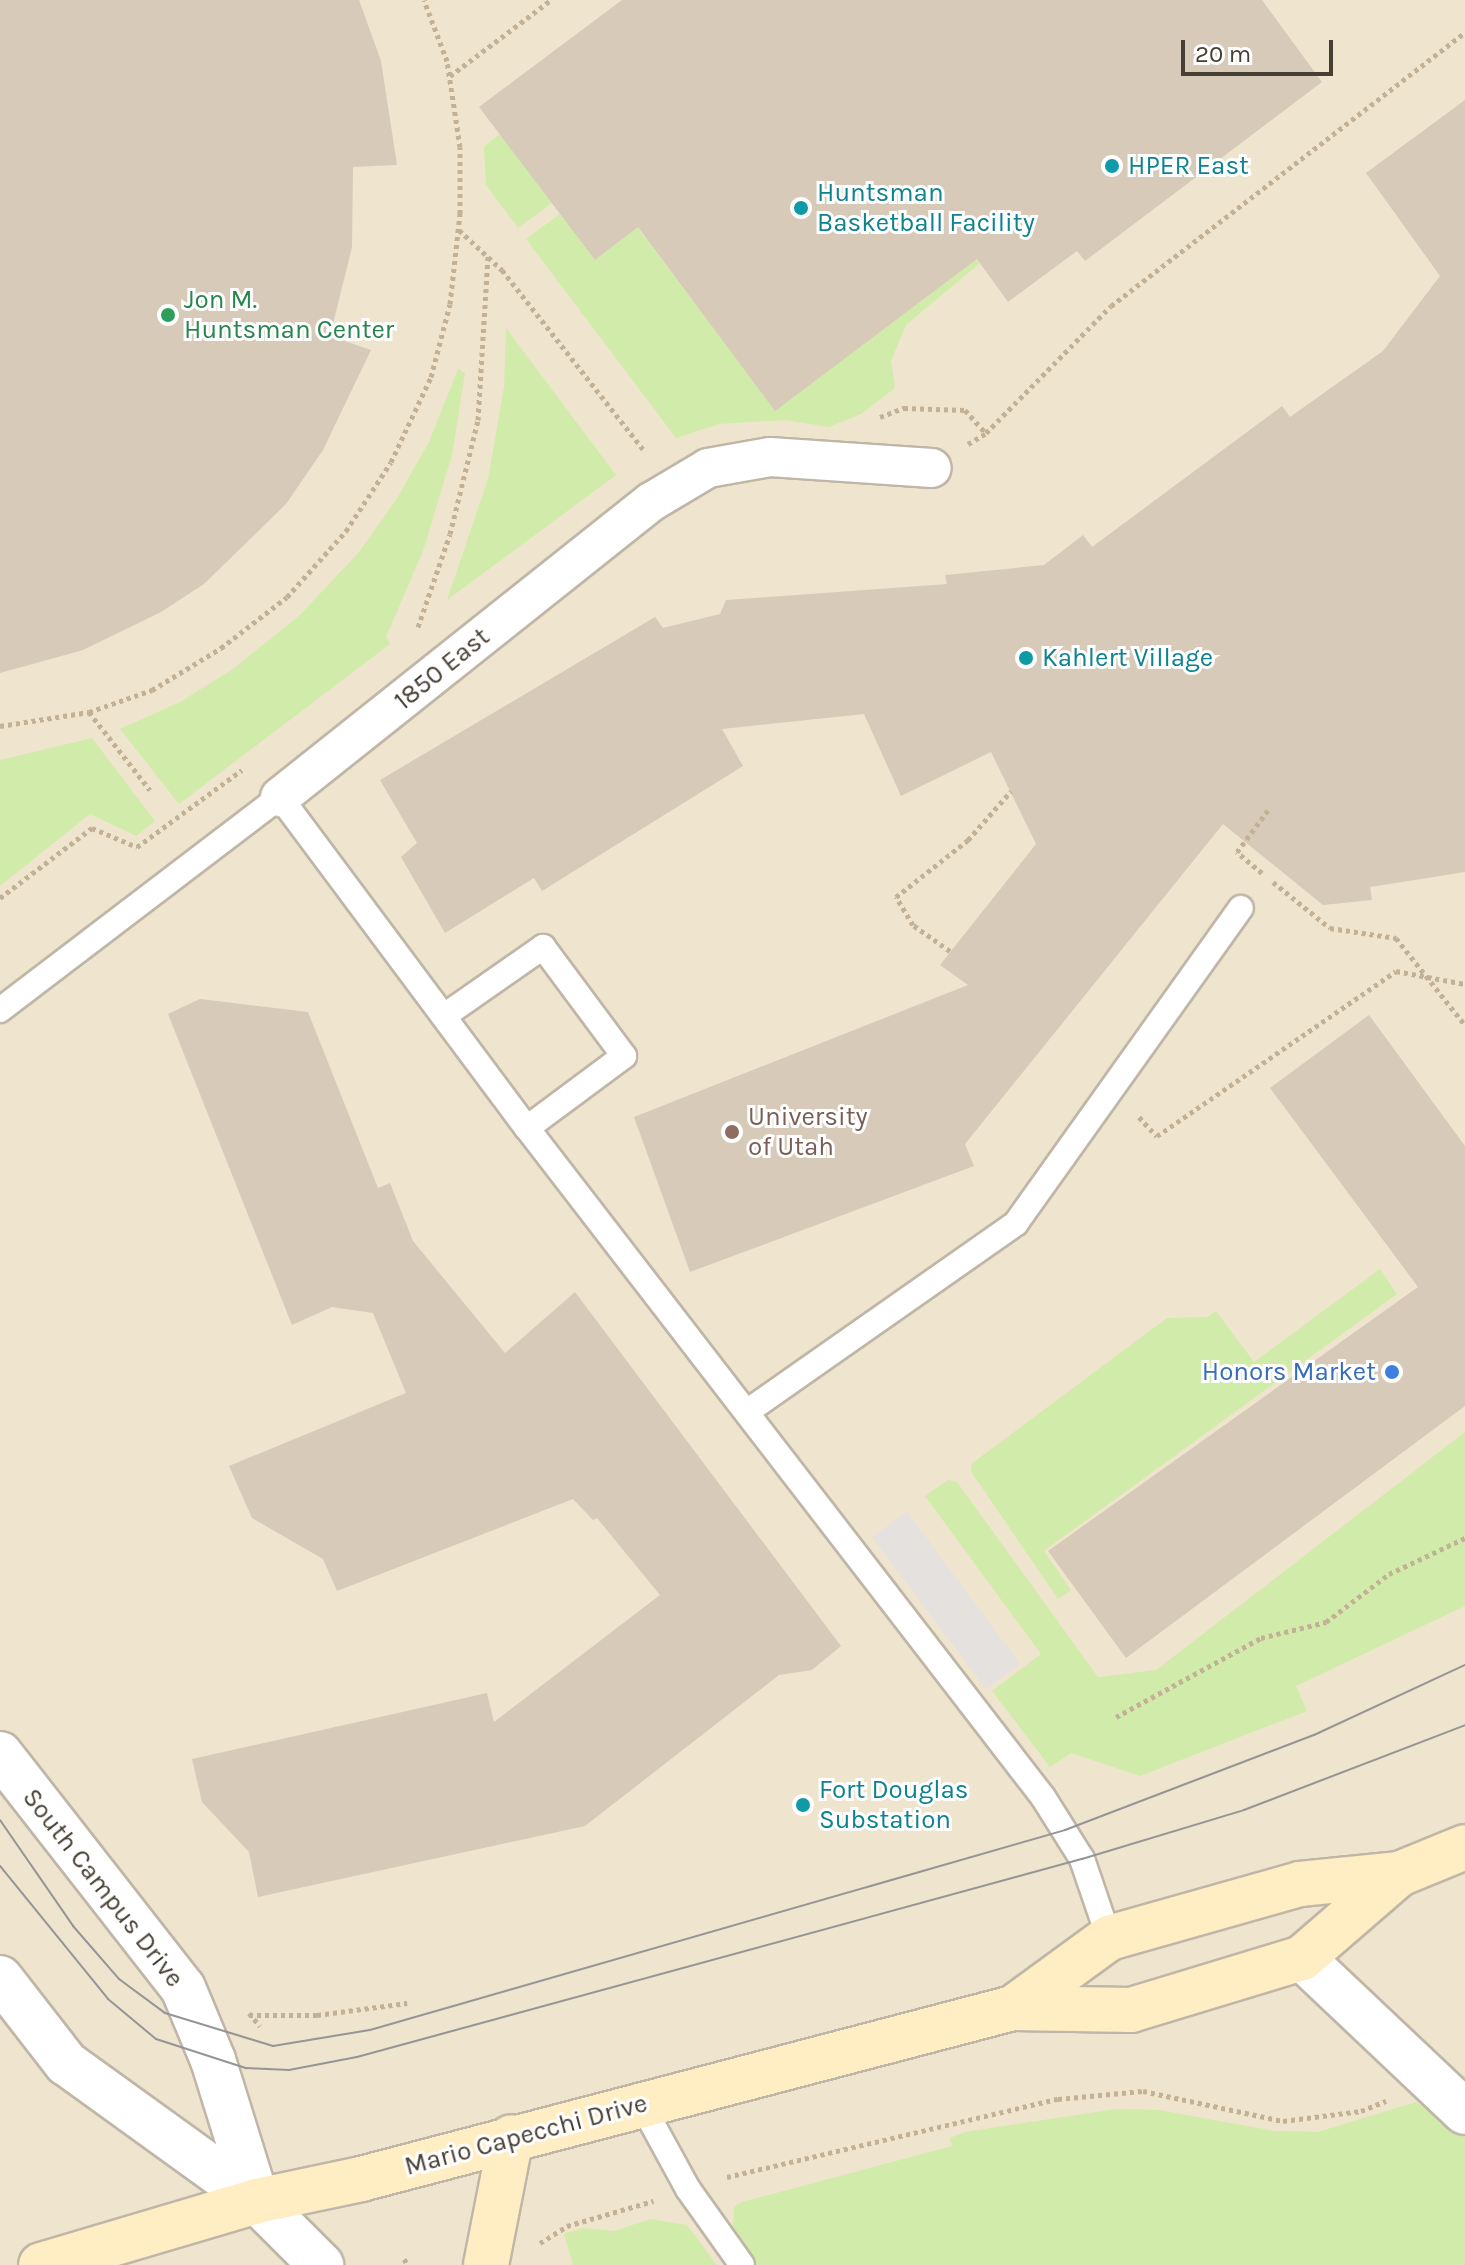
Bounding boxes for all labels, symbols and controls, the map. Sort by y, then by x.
scale bar [1185,24,1337,74]
text: 20 m [1195,40,1251,68]
place label: HPER East [1128,150,1249,182]
marker: HPER East [1103,157,1121,175]
place label: Huntsman Basketball Facility [817,177,1035,238]
marker: Huntsman Basketball Facility [792,199,810,217]
place label: Jon M. Huntsman Center [184,284,394,346]
marker: Jon M. Huntsman Center [159,306,177,324]
street label: 1850 East [388,621,496,717]
place label: Kahlert Village [1042,642,1213,674]
marker: Kahlert Village [1017,649,1035,667]
place label: University of Utah [748,1101,868,1162]
marker: University of Utah [723,1123,741,1141]
place label: Honors Market [1202,1356,1376,1388]
marker: Honors Market [1383,1363,1401,1381]
place label: Fort Douglas Substation [819,1774,968,1836]
street label: South Campus Drive [16,1783,190,1993]
marker: Fort Douglas Substation [794,1796,812,1814]
street label: Mario Capecchi Drive [401,2088,651,2182]

